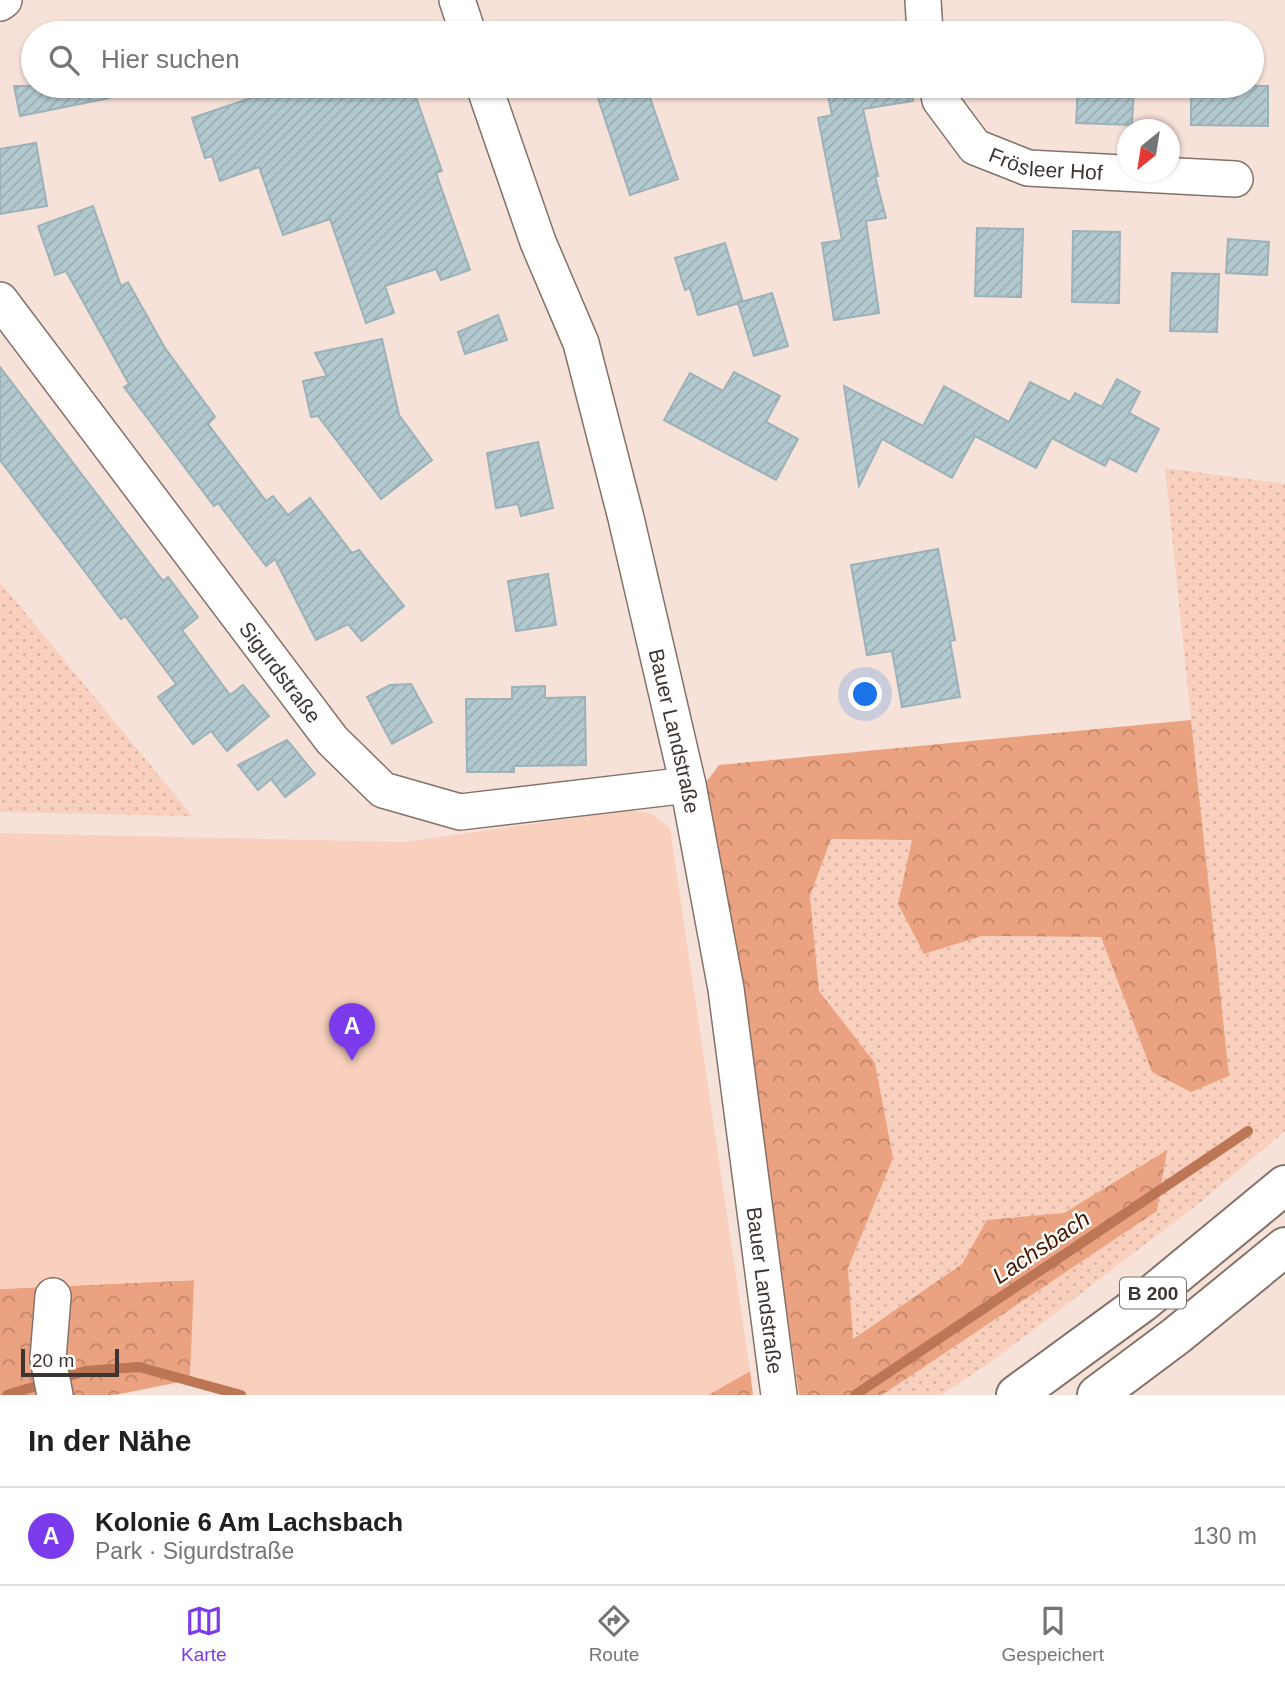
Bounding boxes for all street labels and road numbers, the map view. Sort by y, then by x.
street label: Frösleer Hof [986,142,1104,183]
street label: Sigurdstraße [235,617,326,727]
street label: Bauer Landstraße [645,646,705,815]
street label: Bauer Landstraße [743,1205,788,1375]
road number: B 200 [1120,1278,1186,1308]

